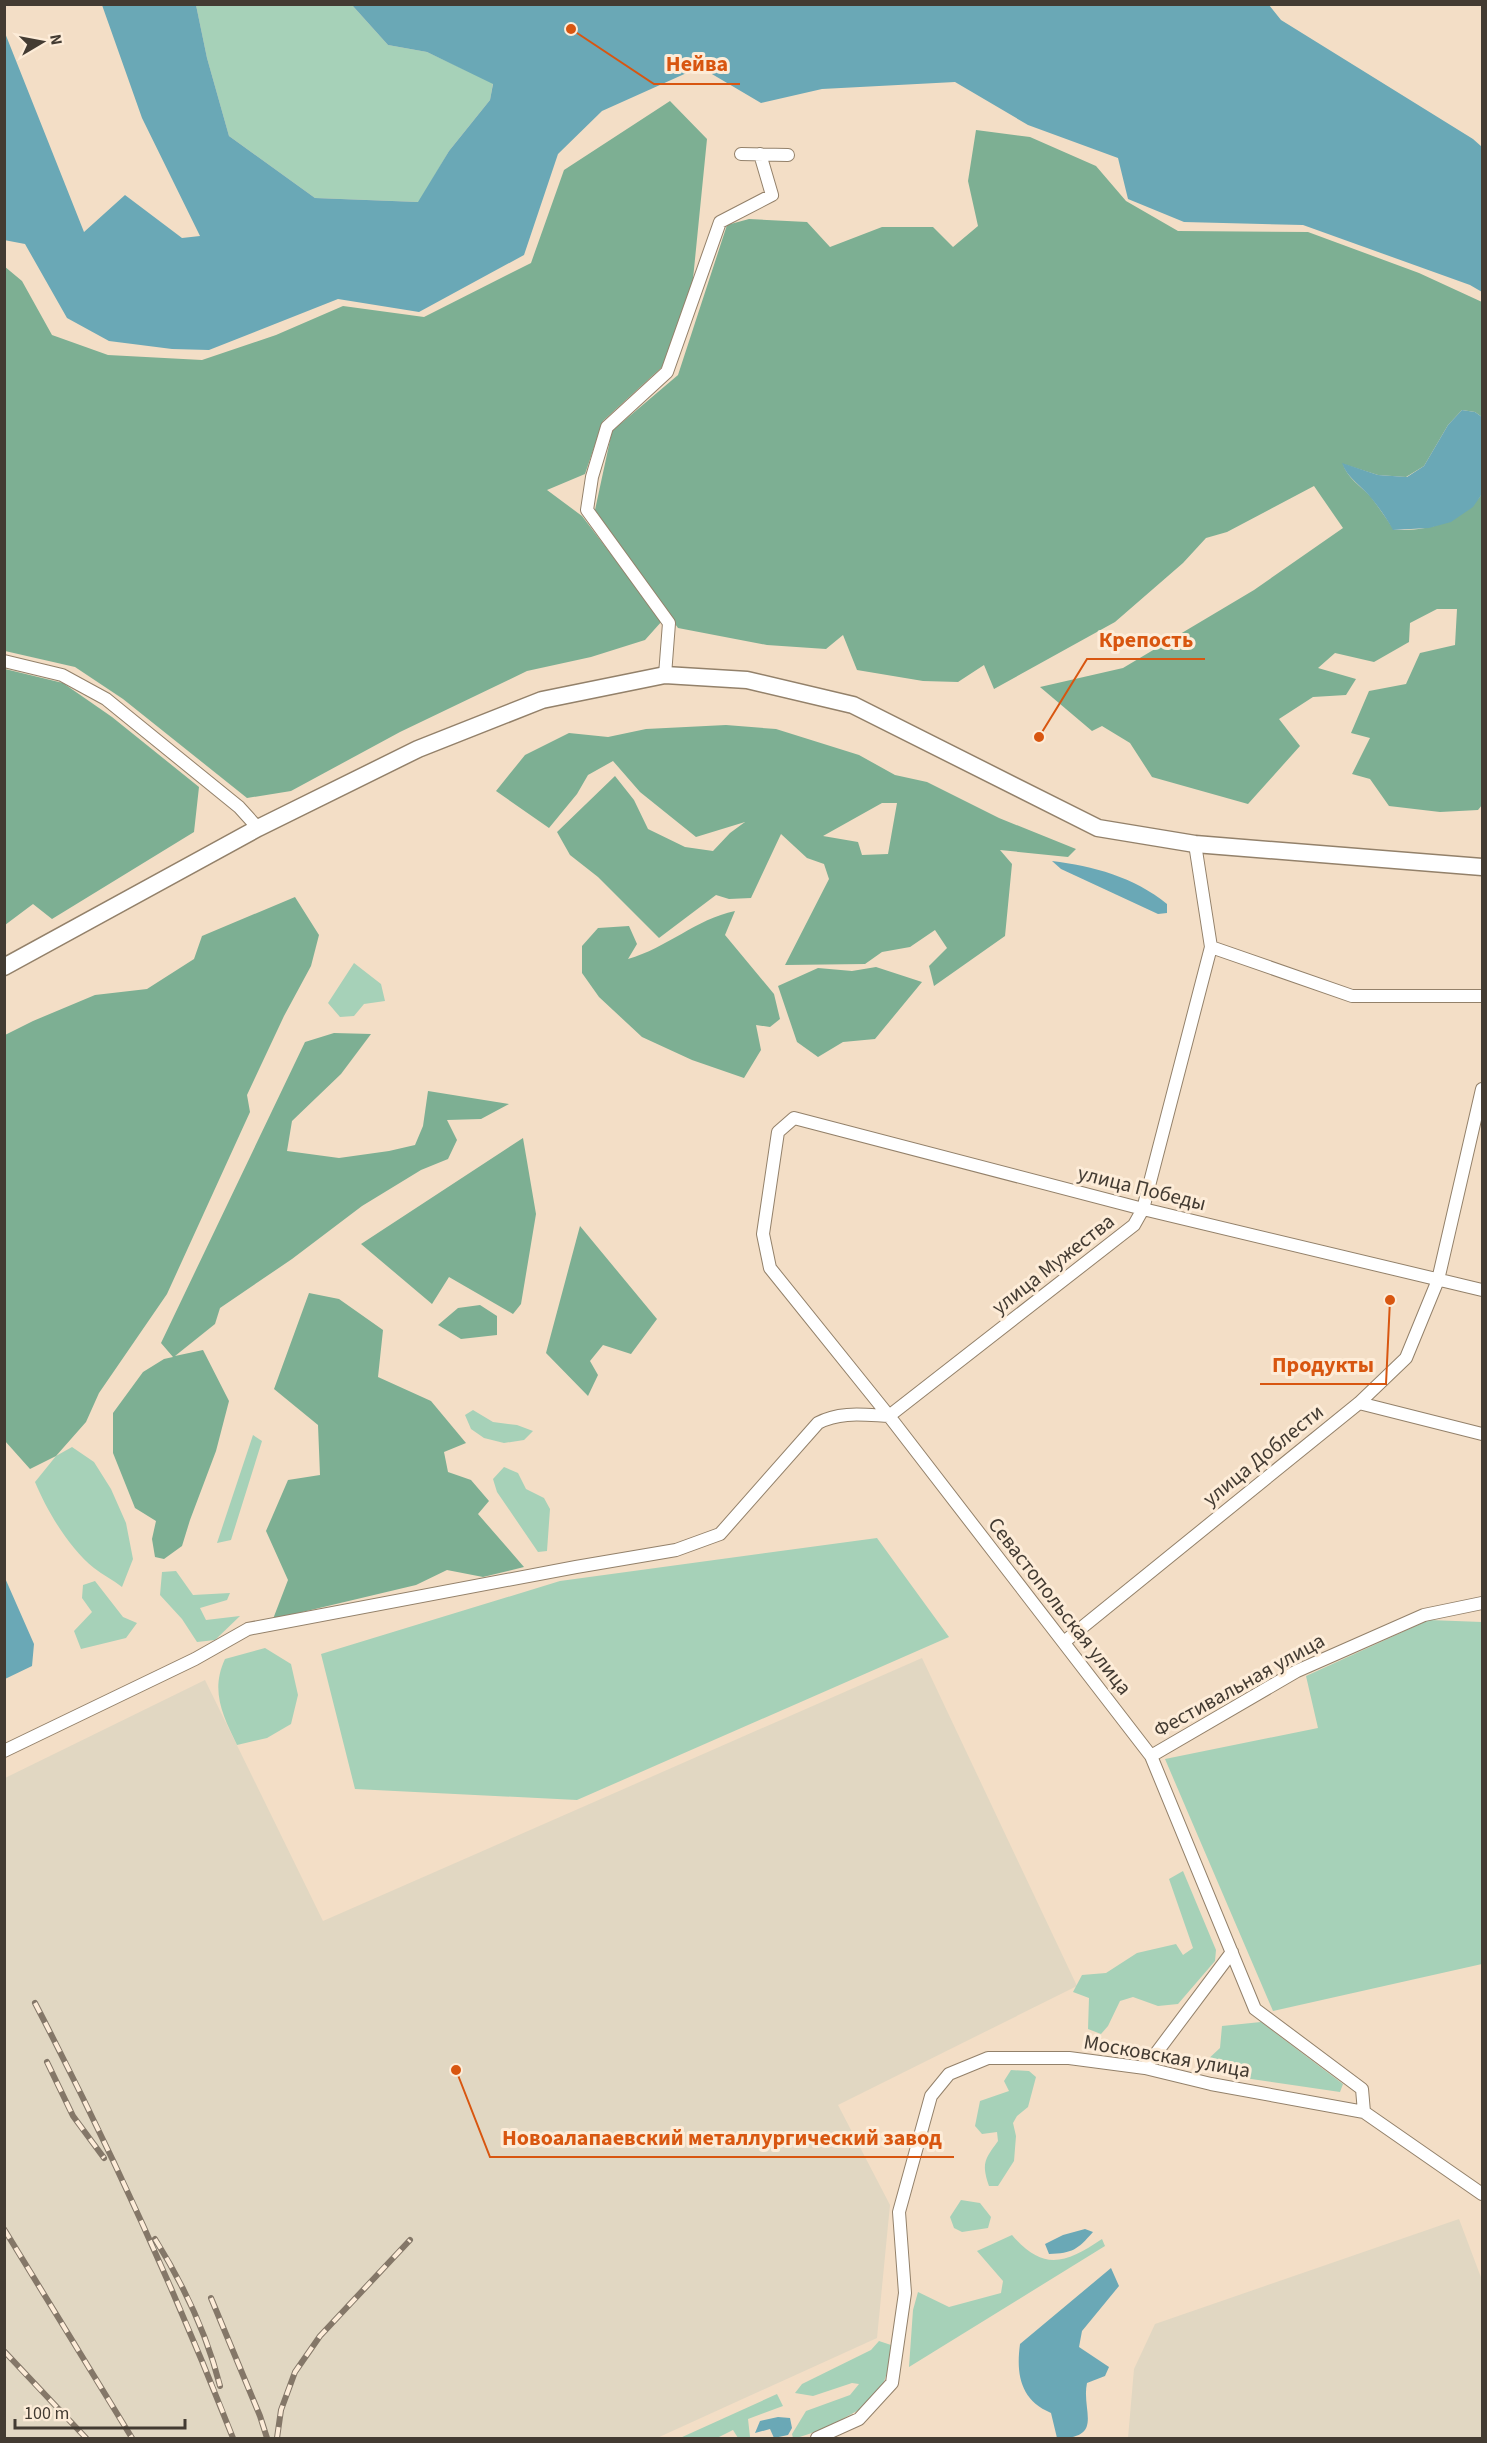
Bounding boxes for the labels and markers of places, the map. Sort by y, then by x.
callout: Нейва [654,44,740,84]
callout: Крепость [1087,619,1205,659]
callout: Продукты [1260,1344,1386,1384]
callout: Новоалапаевский металлургический завод [490,2117,954,2157]

